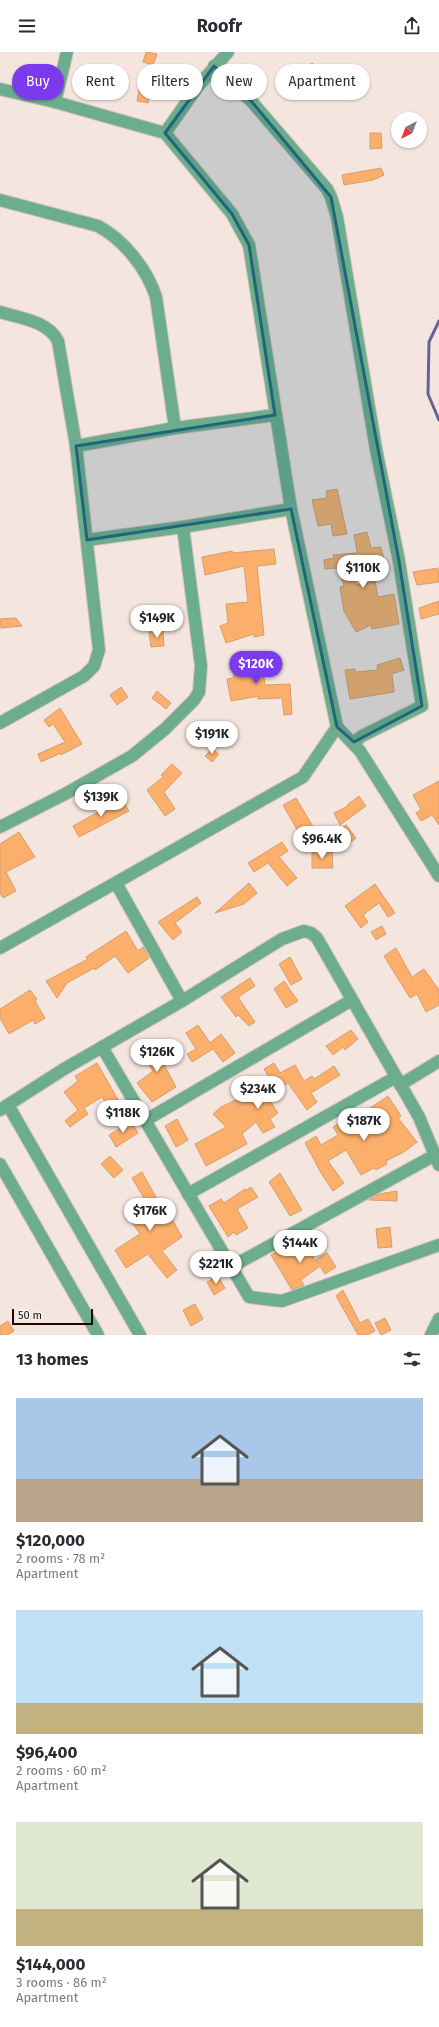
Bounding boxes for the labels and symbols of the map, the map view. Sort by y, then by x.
north arrow [391,112,427,148]
pin: $110K [335,555,391,589]
pin: $149K [129,605,185,639]
pin: $120K [228,651,284,685]
pin: $191K [184,721,240,755]
pin: $139K [73,784,129,818]
pin: $96.4K [289,826,355,860]
pin: $126K [129,1039,185,1073]
pin: $234K [230,1076,286,1110]
pin: $118K [95,1100,151,1134]
pin: $187K [336,1108,392,1142]
pin: $176K [122,1198,178,1232]
pin: $144K [272,1230,328,1264]
pin: $221K [188,1251,244,1285]
scale bar [12,1307,93,1326]

